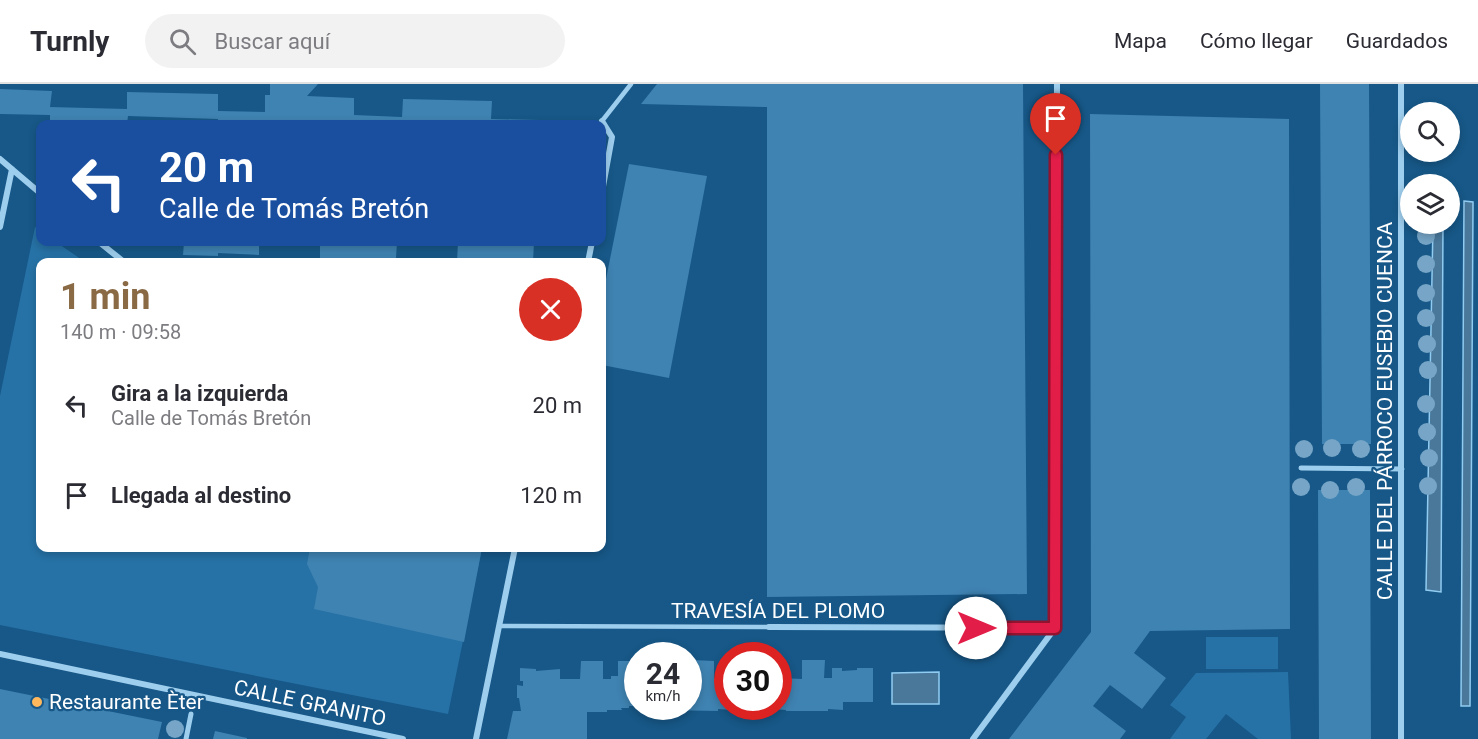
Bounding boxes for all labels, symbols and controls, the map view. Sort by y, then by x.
search box [145,14,565,68]
text: Turnly [30,25,109,58]
icon: search [166,25,199,58]
text: Buscar aquí [214,29,330,54]
text: Mapa [1114,29,1167,53]
text: Cómo llegar [1200,29,1313,53]
text: Guardados [1346,29,1448,53]
pin [1030,93,1081,155]
icon: arrive [1039,102,1072,135]
map controls [1400,102,1460,234]
button: search [1400,102,1460,162]
text: 20 m [159,143,254,192]
icon: left [60,144,138,222]
button: layers [1400,174,1460,234]
text: Calle de Tomás Bretón [159,193,429,225]
street label: CALLE DEL PÁRROCO EUSEBIO CUENCA [1373,221,1397,600]
text: 1 min [60,276,151,318]
button: close [519,278,582,341]
text: 140 m · 09:58 [60,320,181,344]
text: Gira a la izquierda [111,381,288,406]
icon: left [60,389,93,422]
text: 20 m [533,393,582,418]
text: Calle de Tomás Bretón [111,406,311,430]
icon: arrive [60,479,93,512]
text: Llegada al destino [111,483,291,508]
text: 120 m [520,483,582,508]
position arrow [944,596,1008,660]
street label: TRAVESÍA DEL PLOMO [671,599,885,623]
speed limit sign: 30 [714,642,792,720]
text: 24 [646,656,680,691]
street label: CALLE GRANITO [232,675,388,731]
text: km/h [645,687,681,705]
place label: Restaurante Èter [49,690,204,714]
marker: Restaurante Èter [30,695,44,709]

